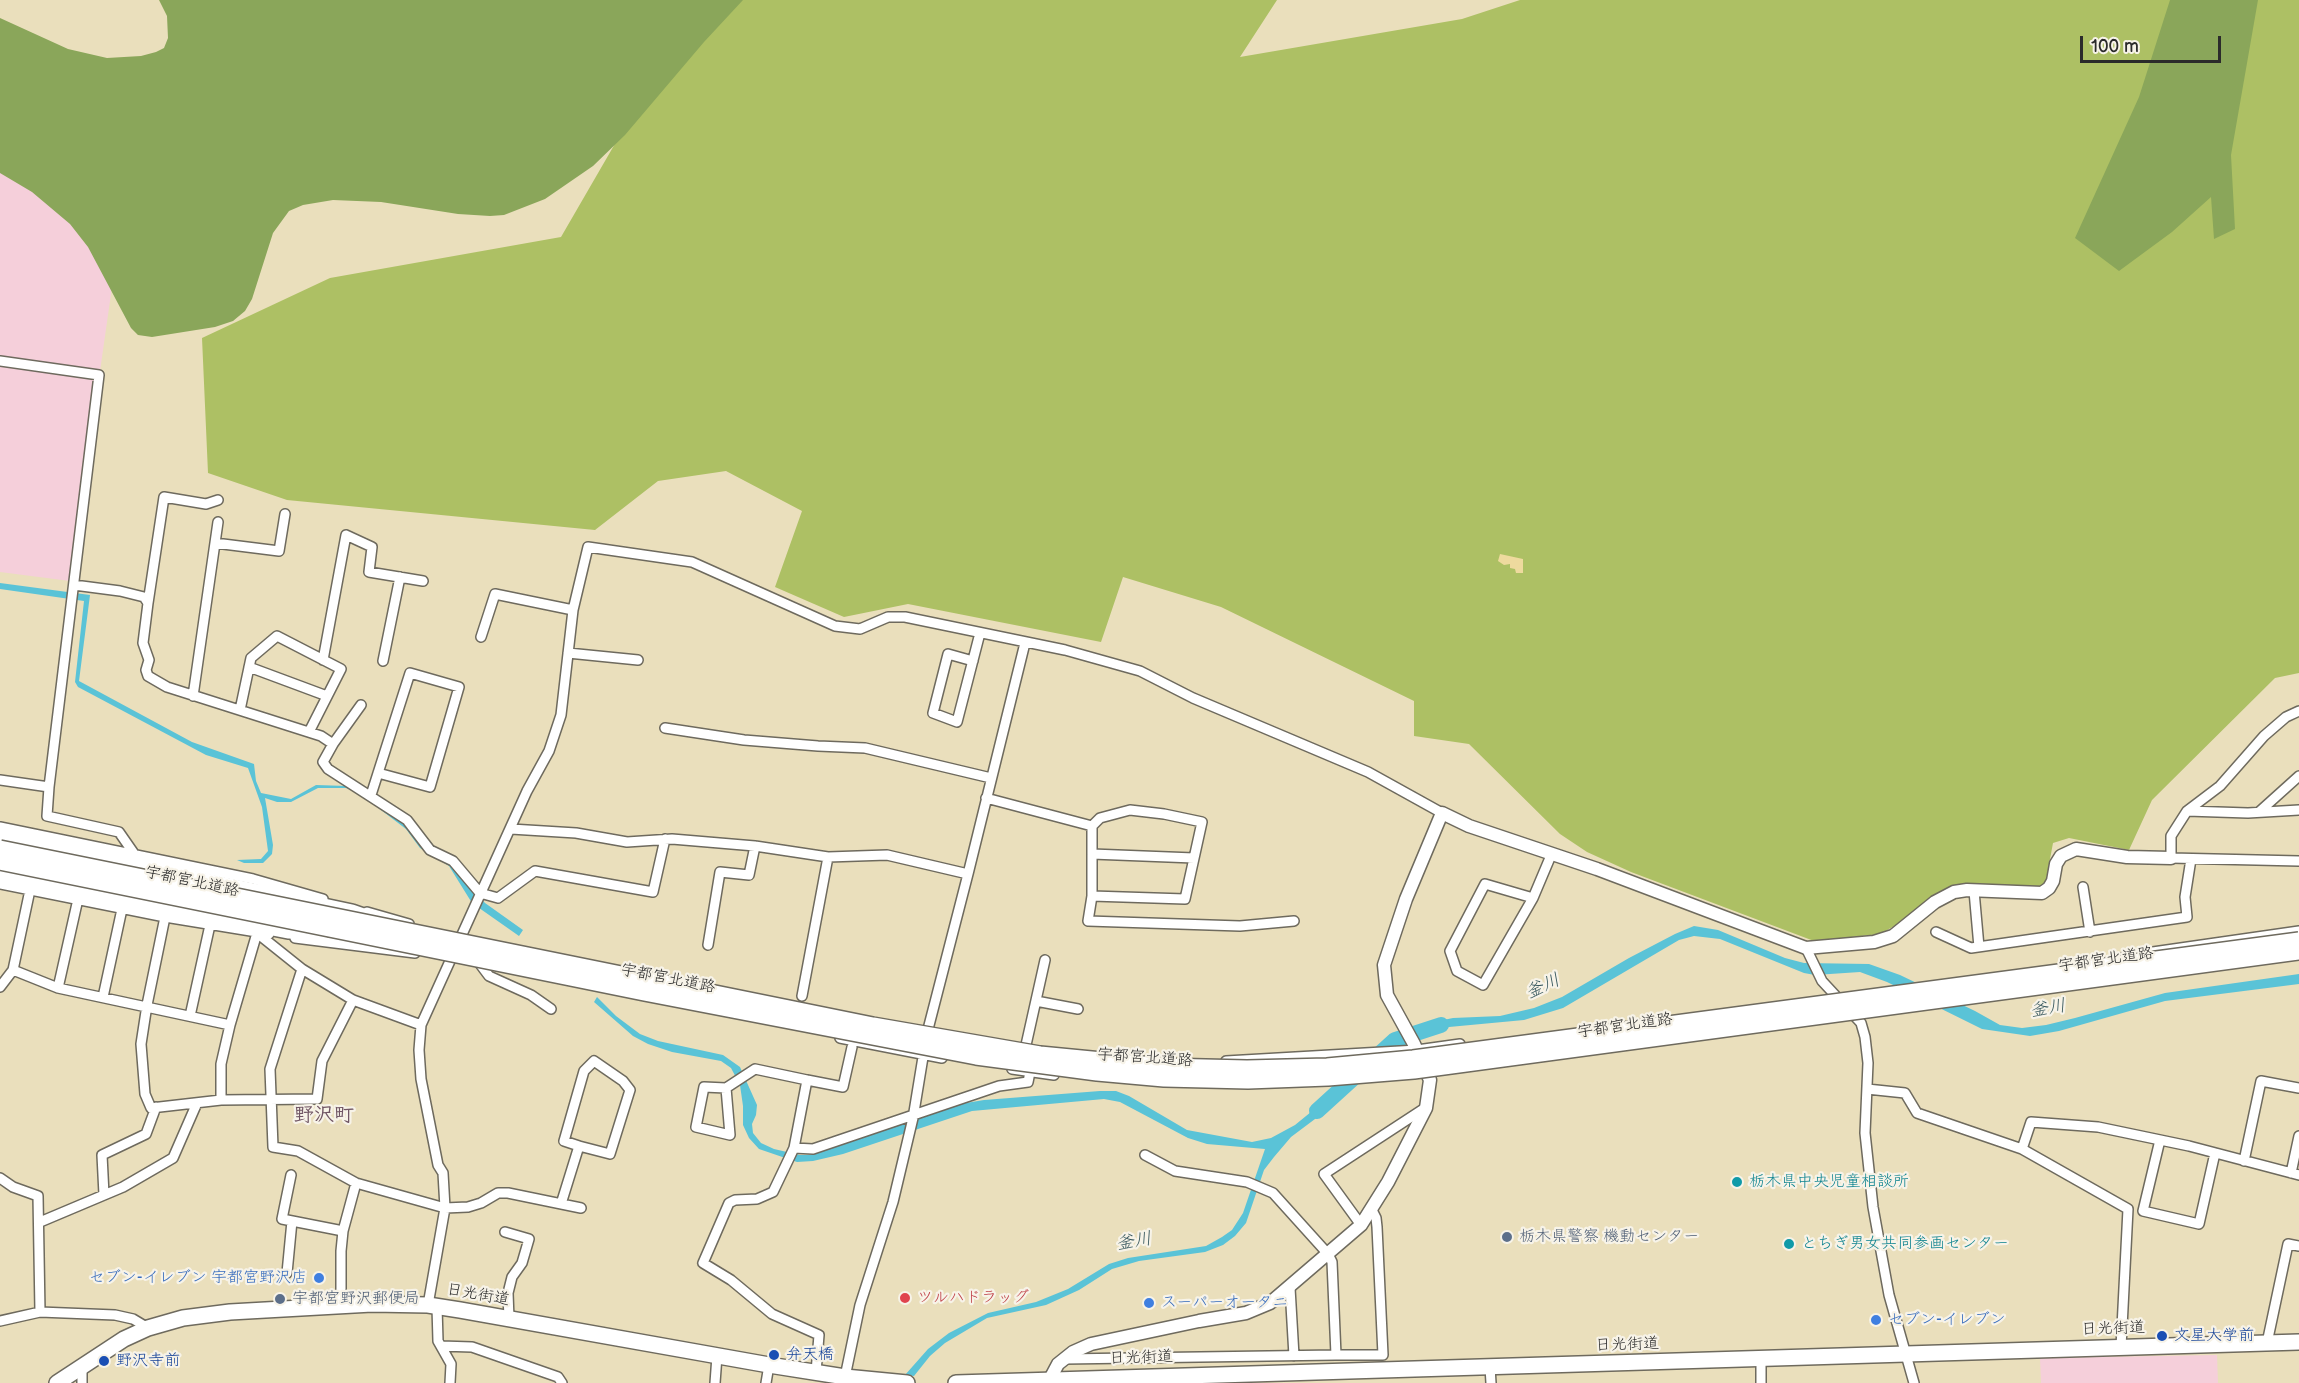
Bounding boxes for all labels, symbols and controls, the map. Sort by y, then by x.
scale bar [2083,24,2224,62]
text: 100 m [2091,36,2139,57]
street label: 宇都宮北道路 [143,863,241,901]
street label: 宇都宮北道路 [2057,944,2155,976]
street label: 宇都宮北道路 [619,960,717,998]
water label: 釜川 [1522,970,1564,1004]
water label: 釜川 [2028,995,2068,1023]
street label: 宇都宮北道路 [1576,1010,1674,1042]
street label: 宇都宮北道路 [1096,1045,1194,1071]
district label: 野沢町 [294,1104,354,1128]
place label: 栃木県中央児童相談所 [1749,1172,1909,1192]
marker: 栃木県中央児童相談所 [1730,1175,1744,1189]
place label: 栃木県警察 機動センター [1519,1227,1699,1247]
water label: 釜川 [1114,1228,1154,1256]
marker: 栃木県警察 機動センター [1500,1230,1514,1244]
place label: とちぎ男女共同参画センター [1801,1234,2009,1254]
marker: とちぎ男女共同参画センター [1782,1237,1796,1251]
place label: セブン-イレブン 宇都宮野沢店 [89,1268,307,1288]
marker: セブン-イレブン 宇都宮野沢店 [312,1271,326,1285]
street label: 日光街道 [445,1280,511,1310]
place label: ツルハドラッグ [917,1288,1029,1308]
place label: 宇都宮野沢郵便局 [292,1289,420,1309]
marker: ツルハドラッグ [898,1291,912,1305]
marker: 宇都宮野沢郵便局 [273,1292,287,1306]
place label: スーパーオータニ [1161,1293,1288,1313]
marker: スーパーオータニ [1142,1296,1156,1310]
place label: セブン-イレブン [1888,1310,2006,1330]
marker: セブン-イレブン [1869,1313,1883,1327]
street label: 日光街道 [2081,1318,2145,1340]
place label: 文星大学前 [2174,1326,2254,1346]
marker: 文星大学前 [2155,1329,2169,1343]
street label: 日光街道 [1595,1334,1659,1356]
place label: 弁天橋 [786,1345,834,1365]
street label: 日光街道 [1109,1347,1173,1369]
marker: 弁天橋 [767,1348,781,1362]
place label: 野沢寺前 [116,1351,180,1371]
marker: 野沢寺前 [97,1354,111,1368]

